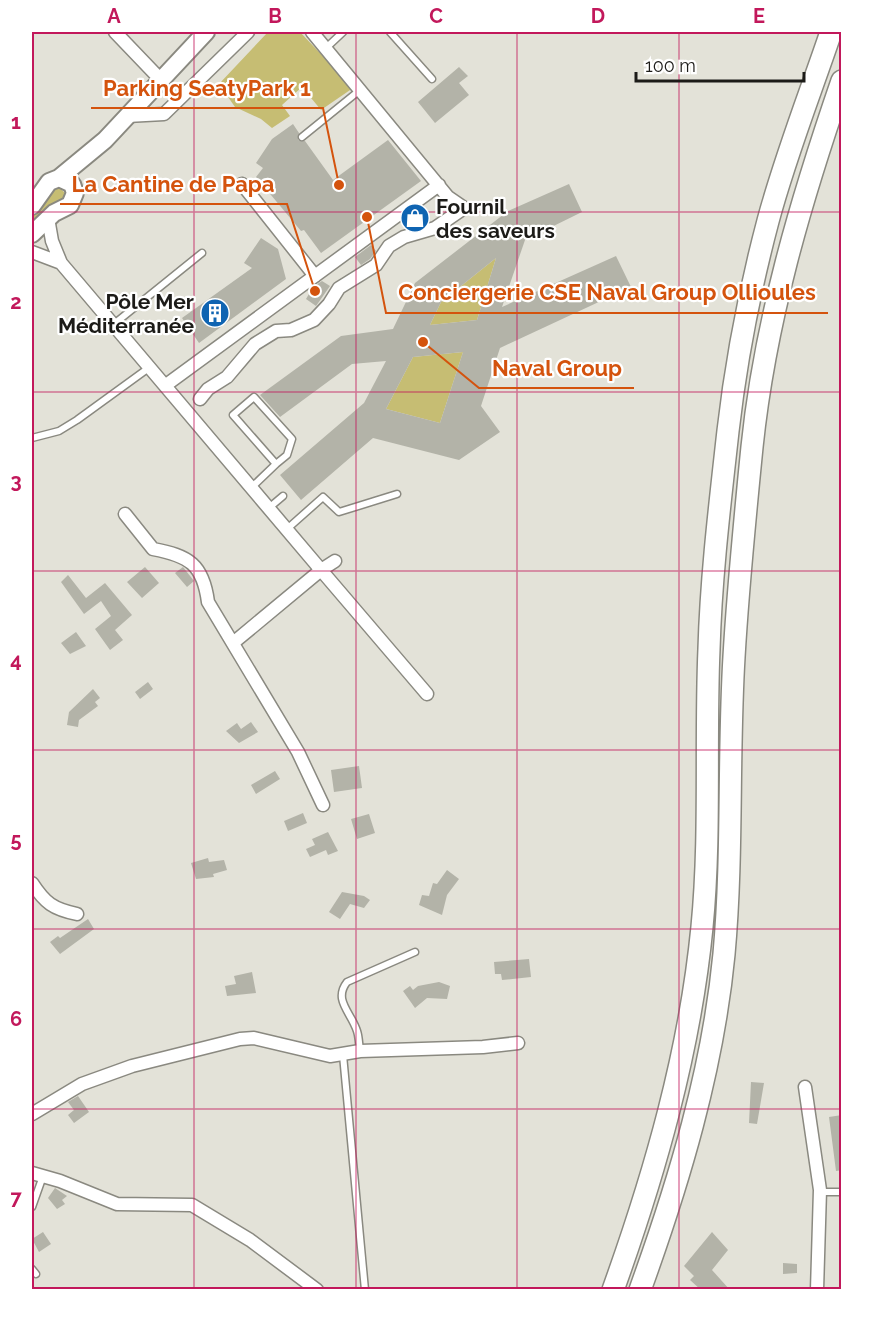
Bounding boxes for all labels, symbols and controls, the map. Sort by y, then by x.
text: A [107,4,121,28]
text: B [268,4,282,28]
text: C [429,4,443,28]
text: D [591,4,605,28]
text: E [753,4,765,28]
scale bar [636,45,804,83]
text: 100 m [645,55,696,76]
callout: Parking SeatyPark 1 [91,68,323,108]
text: Parking SeatyPark 1 [103,75,311,101]
text: 1 [11,110,21,134]
callout: La Cantine de Papa [60,164,287,204]
text: La Cantine de Papa [72,171,274,197]
place label: Fournil des saveurs [436,194,555,243]
shop icon: Fournil des saveurs [399,202,431,234]
callout: Conciergerie CSE Naval Group Ollioules [386,273,828,313]
text: Conciergerie CSE Naval Group Ollioules [398,279,816,305]
place label: Pôle Mer Méditerranée [58,289,194,338]
text: 2 [10,290,22,314]
building icon: Pôle Mer Méditerranée [199,297,231,329]
callout: Naval Group [479,348,634,388]
text: Naval Group [492,355,622,381]
text: 3 [10,469,22,493]
text: 4 [10,648,22,672]
text: 5 [10,828,22,852]
text: 6 [10,1007,22,1031]
text: 7 [10,1186,22,1210]

